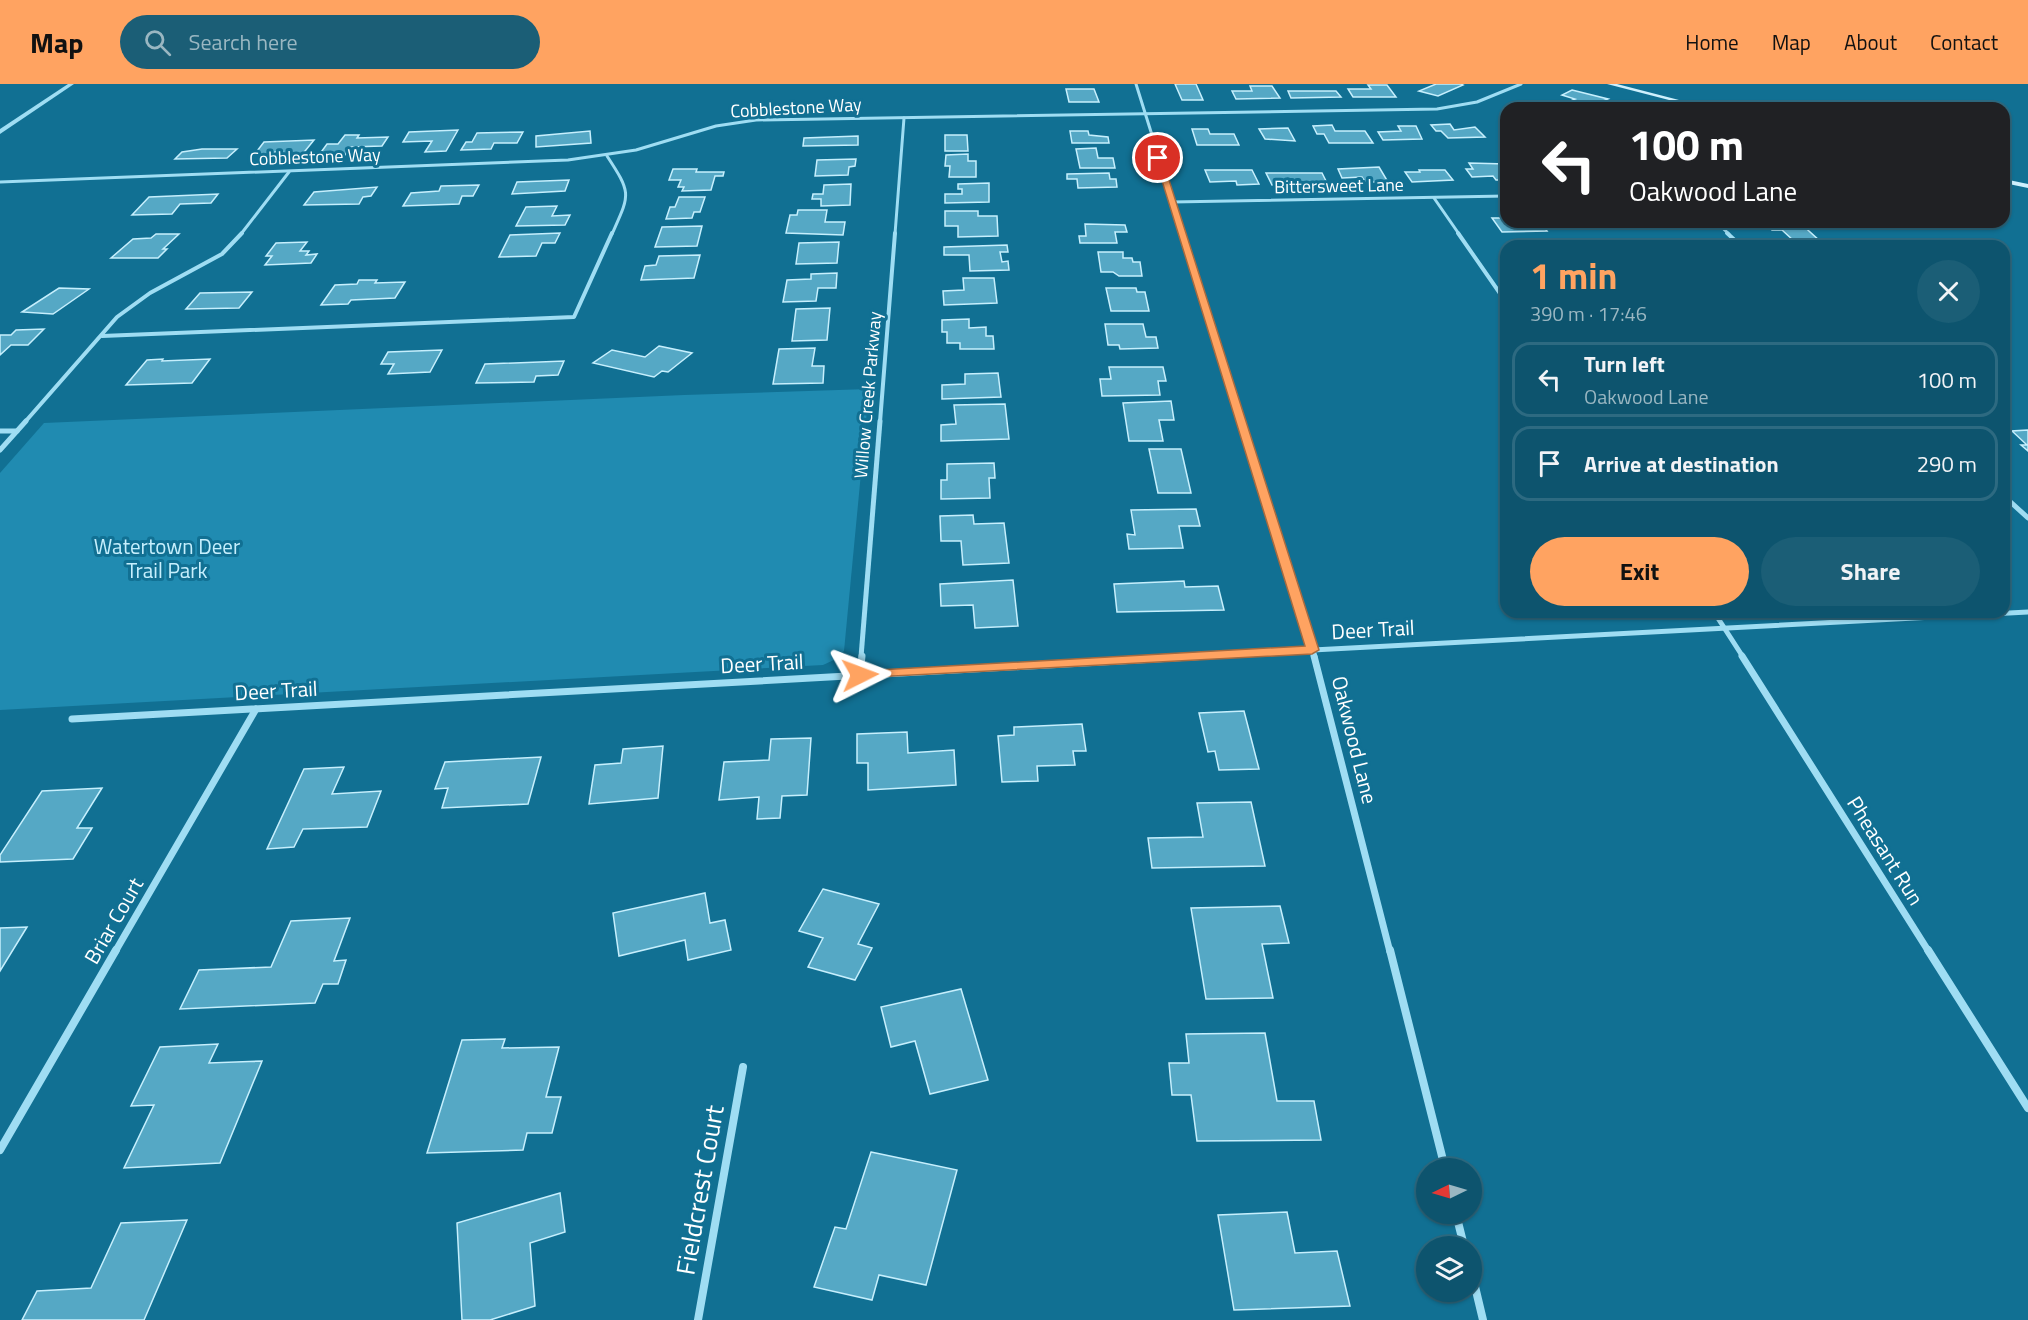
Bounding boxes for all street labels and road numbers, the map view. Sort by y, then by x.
street label: Cobblestone Way [730,91,863,124]
street label: Cobblestone Way [249,141,381,172]
street label: Bittersweet Lane [1274,171,1404,200]
street label: Willow Creek Parkway [847,310,888,480]
street label: Deer Trail [1331,611,1415,647]
street label: Deer Trail [720,645,804,681]
street label: Deer Trail [234,672,318,708]
street label: Oakwood Lane [1324,672,1386,807]
street label: Pheasant Run [1840,790,1932,911]
street label: Briar Court [75,871,151,970]
street label: Fieldcrest Court [665,1102,734,1278]

